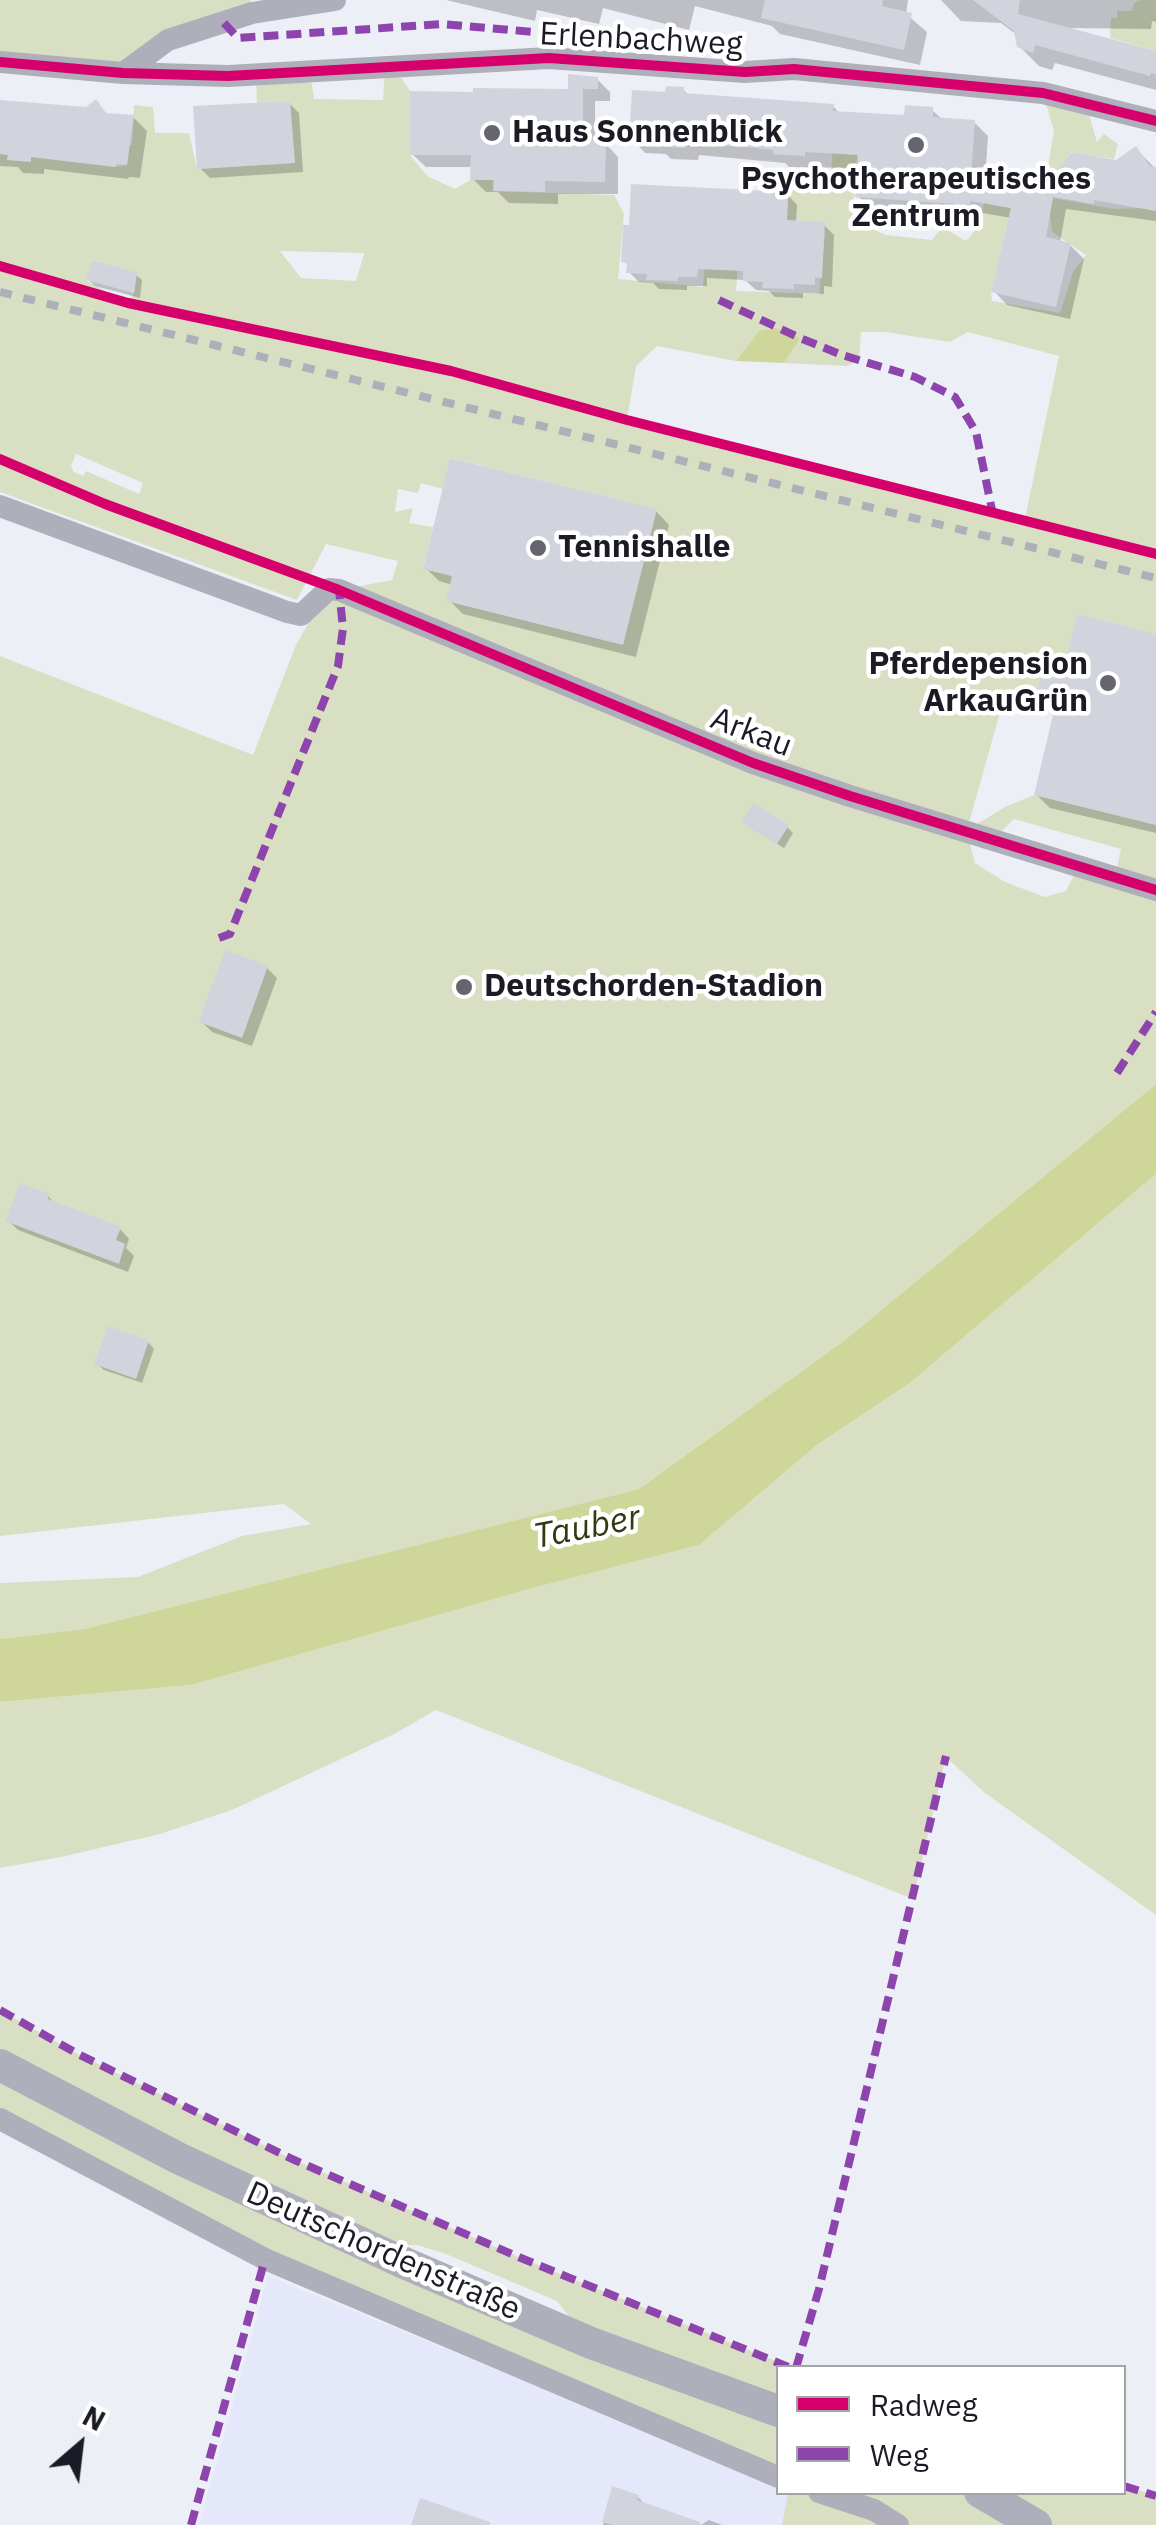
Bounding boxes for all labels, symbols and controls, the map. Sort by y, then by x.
street label: Erlenbachweg [538,16,744,64]
place label: Haus Sonnenblick [512,114,783,152]
marker: Haus Sonnenblick [481,122,503,144]
marker: Psychotherapeutisches Zentrum [905,134,927,156]
place label: Psychotherapeutisches Zentrum [741,161,1091,236]
place label: Tennishalle [558,529,730,567]
marker: Tennishalle [527,537,549,559]
place label: Pferdepension ArkauGrün [868,646,1088,721]
marker: Pferdepension ArkauGrün [1097,672,1119,694]
street label: Arkau [705,700,797,766]
place label: Deutschorden-Stadion [484,968,823,1006]
marker: Deutschorden-Stadion [453,976,475,998]
water label: Tauber [530,1497,644,1559]
street label: Deutschordenstraße [240,2174,526,2330]
legend [776,2365,1126,2495]
text: Radweg [870,2385,978,2424]
north arrow [30,2395,130,2495]
text: N [77,2397,112,2439]
text: Weg [870,2435,929,2474]

